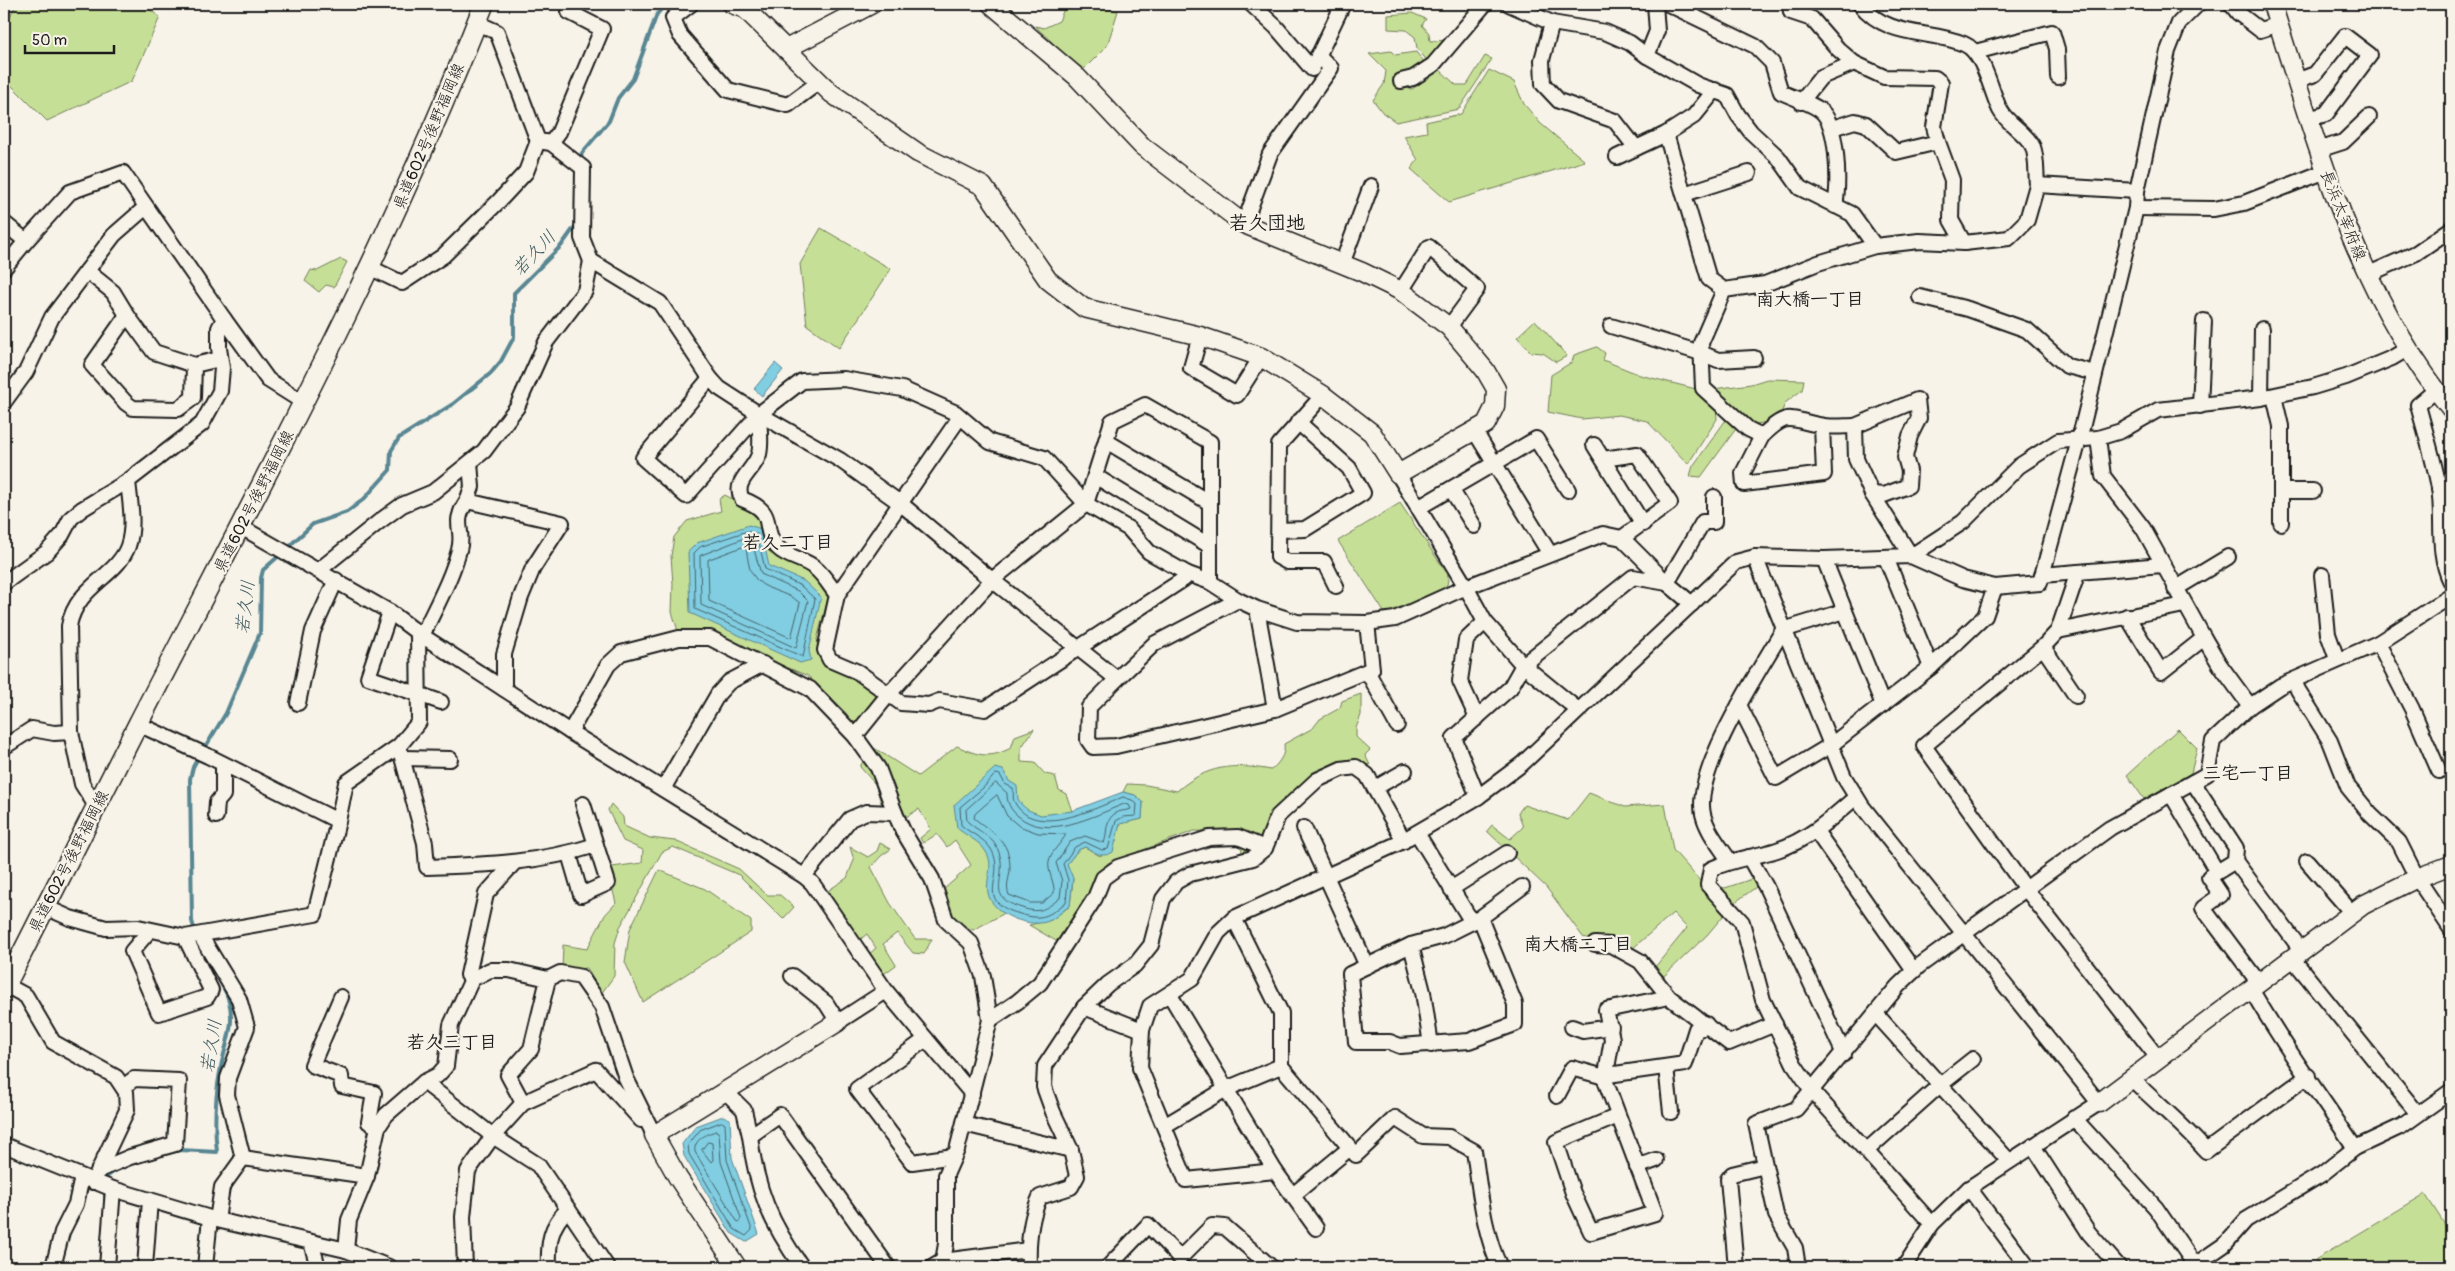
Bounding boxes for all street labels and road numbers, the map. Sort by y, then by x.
street label: 県道602号後野福岡線 [389,60,469,213]
street label: 長浜太宰府線 [2316,167,2370,264]
street label: 県道602号後野福岡線 [209,427,298,576]
street label: 県道602号後野福岡線 [24,787,113,936]

